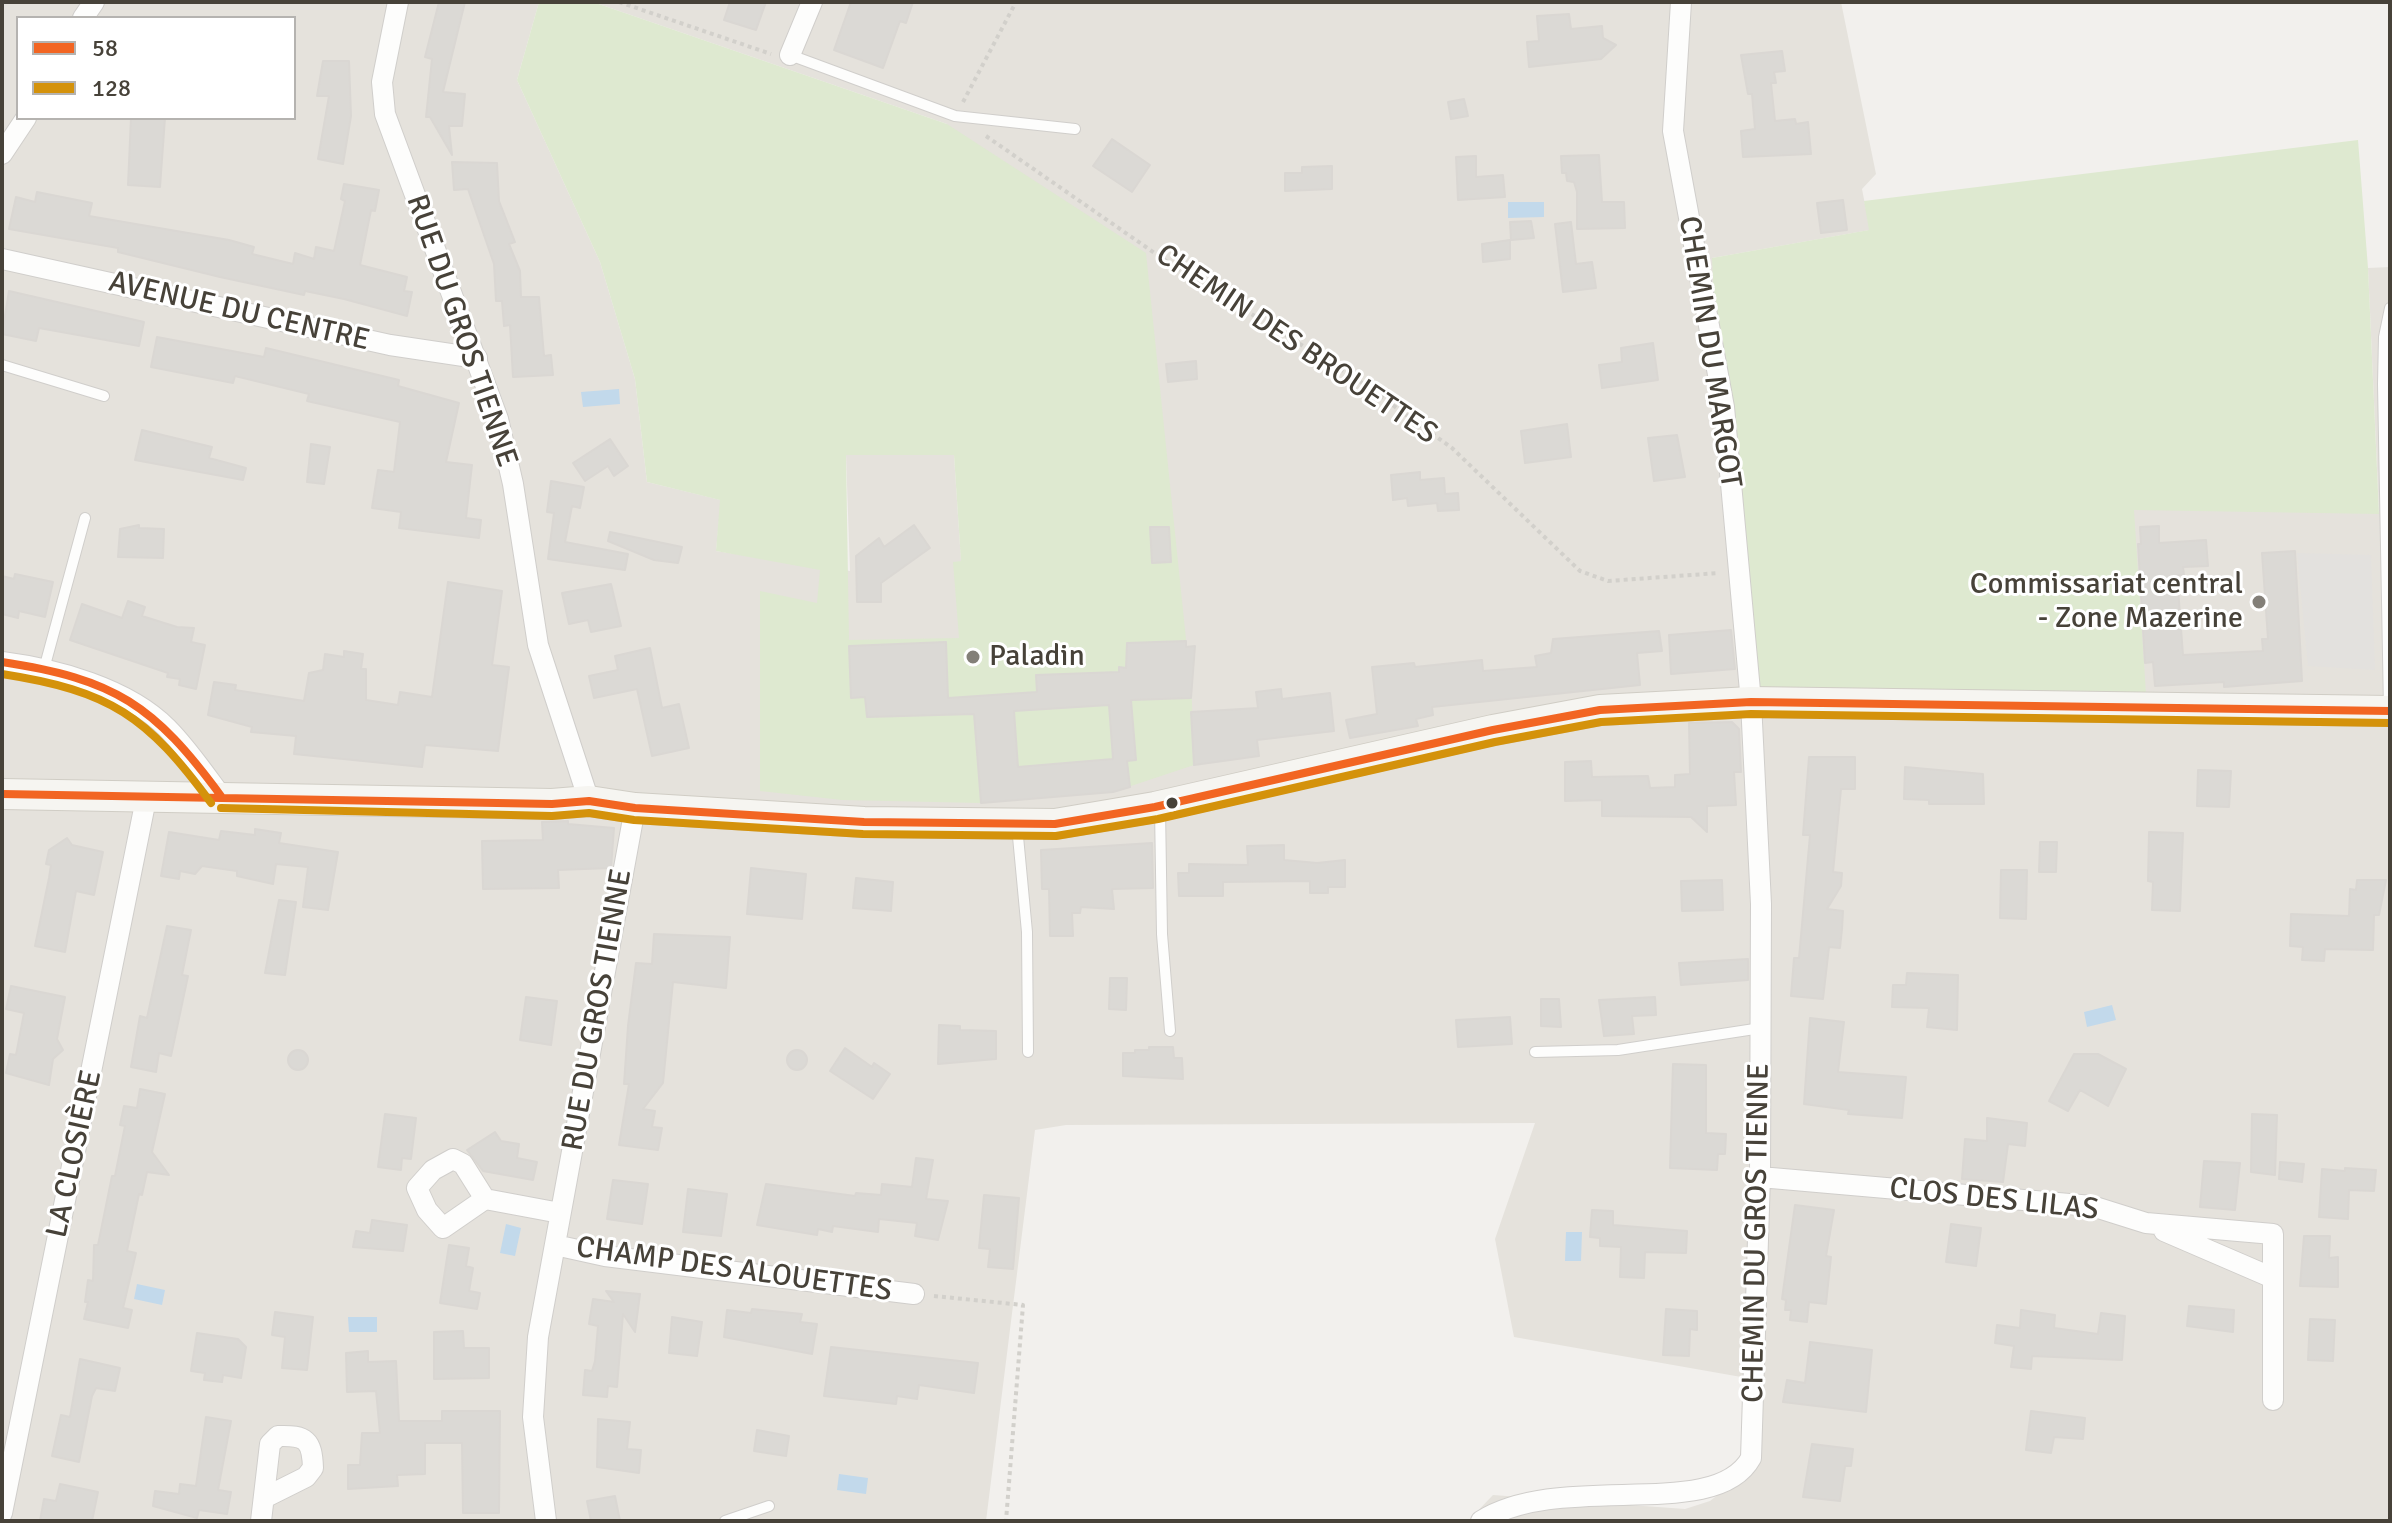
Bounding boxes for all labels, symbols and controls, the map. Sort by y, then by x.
legend [16,16,296,120]
text: 58 [92,33,118,63]
text: 128 [92,73,131,103]
street label: RUE DU GROS TIENNE [398,190,524,472]
street label: CHEMIN DU MARGOT [1670,214,1748,490]
street label: CHEMIN DES BROUETTES [1148,237,1444,453]
street label: AVENUE DU CENTRE [105,264,373,360]
place label: Commissariat central - Zone Mazerine [1970,567,2243,638]
marker: Commissariat central - Zone Mazerine [2250,593,2268,611]
place label: Paladin [989,639,1085,675]
marker: Paladin [964,648,982,666]
unlabelled marker [1164,795,1180,811]
street label: RUE DU GROS TIENNE [555,866,641,1154]
street label: CHEMIN DU GROS TIENNE [1736,1063,1778,1403]
street label: LA CLOSIÈRE [40,1067,110,1241]
street label: CLOS DES LILAS [1888,1171,2100,1229]
street label: CHAMP DES ALOUETTES [574,1230,894,1310]

